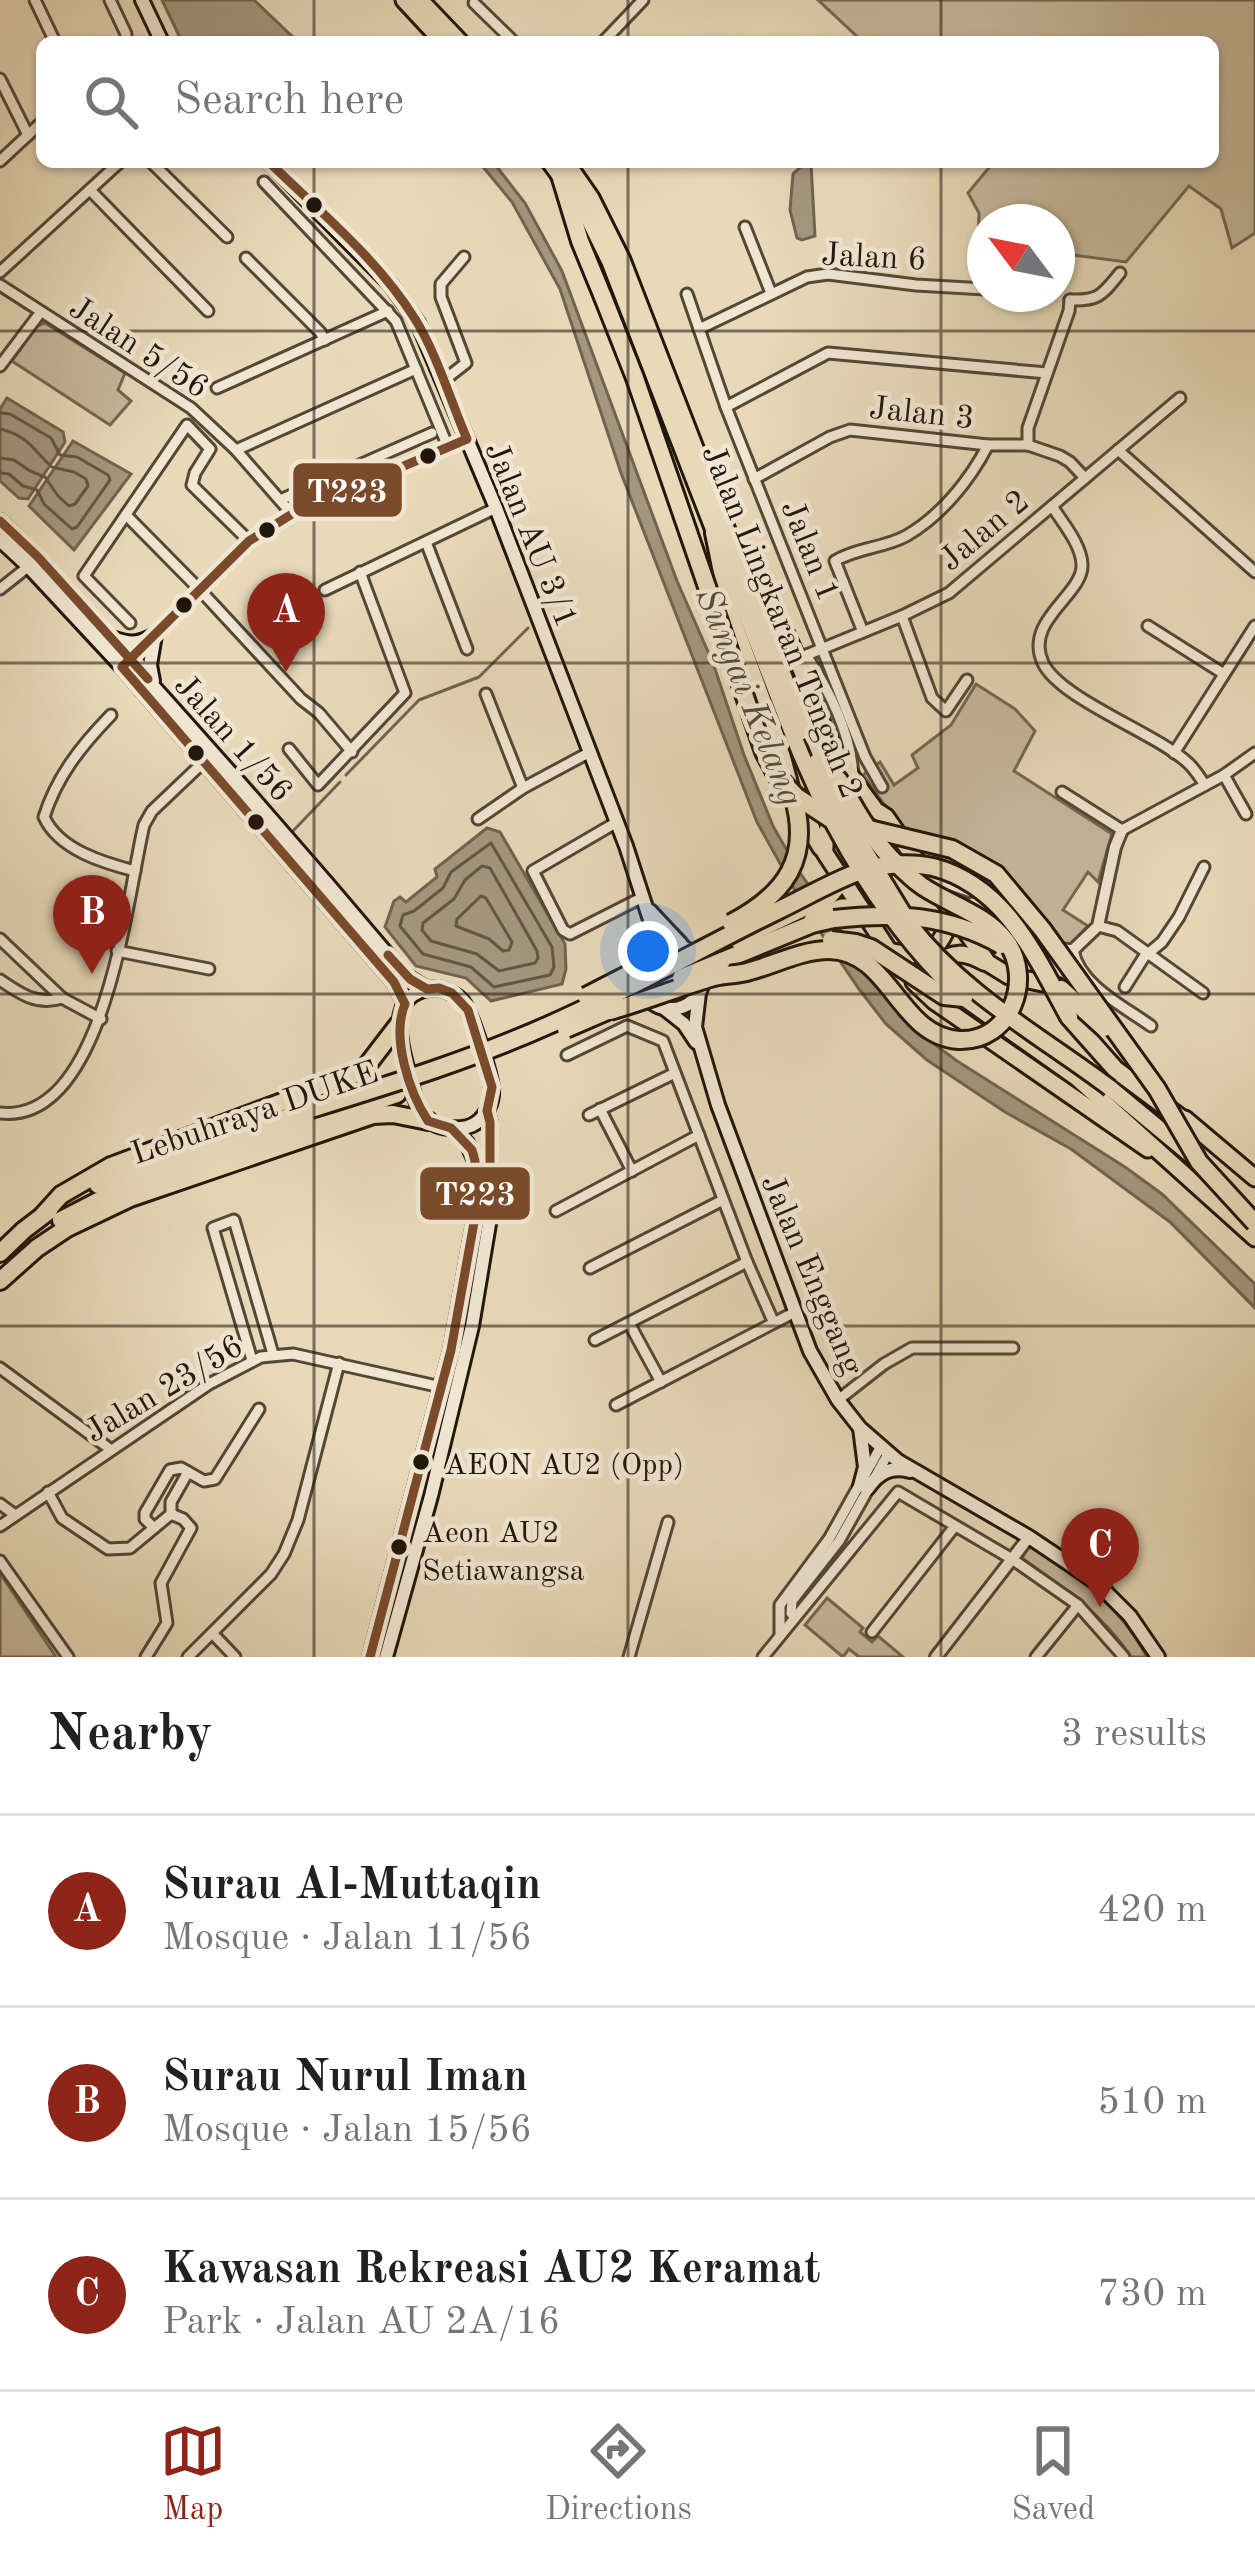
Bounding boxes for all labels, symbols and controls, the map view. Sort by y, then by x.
search box [36,36,1219,168]
icon: search [78,69,144,135]
text: Search here [174,79,404,124]
unlabelled marker [303,194,325,216]
north arrow [967,204,1075,312]
street label: Jalan 6 [820,239,927,278]
street label: Jalan 5/56 [63,292,214,406]
street label: Jalan 3 [867,393,976,436]
street label: Jalan AU 3/1 [478,438,582,633]
street label: Jalan Lingkaran Tengah 2 [695,441,867,804]
unlabelled marker [417,445,439,467]
line badge: T223 [291,461,404,519]
text: T223 [306,477,388,510]
street label: Jalan 2 [934,485,1036,578]
street label: Jalan 1 [774,496,844,606]
unlabelled marker [256,519,278,541]
pin: A [247,573,325,672]
water label: Sungai Kelang [687,583,808,812]
unlabelled marker [173,594,195,616]
street label: Jalan 1/56 [167,669,298,809]
unlabelled marker [185,742,207,764]
unlabelled marker [245,811,267,833]
pin: B [53,875,131,974]
your location [618,921,678,981]
street label: Lebuhraya DUKE [127,1057,383,1172]
line badge: T223 [418,1165,532,1222]
street label: Jalan Enggang [754,1170,868,1381]
text: T223 [434,1180,516,1213]
street label: Jalan 23/56 [80,1330,250,1450]
marker: AEON AU2 (Opp) [410,1451,432,1473]
place label: AEON AU2 (Opp) [444,1451,684,1481]
pin: C [1061,1508,1139,1607]
place label: Aeon AU2 Setiawangsa [422,1519,585,1587]
marker: Aeon AU2 Setiawangsa [388,1536,410,1558]
text: Nearby [48,1710,213,1761]
text: 3 results [1061,1715,1207,1754]
text: Surau Al-Muttaqin [162,1864,541,1909]
text: A [72,1891,102,1930]
text: 420 m [1097,1891,1207,1930]
text: Mosque · Jalan 11/56 [162,1919,532,1958]
text: Surau Nurul Iman [162,2056,528,2101]
text: B [73,2083,101,2122]
text: 510 m [1097,2083,1207,2122]
text: Mosque · Jalan 15/56 [162,2111,532,2150]
text: Kawasan Rekreasi AU2 Keramat [162,2248,821,2293]
text: C [74,2275,100,2314]
text: 730 m [1097,2275,1207,2314]
text: Park · Jalan AU 2A/16 [162,2303,560,2342]
tab: Map [160,2418,226,2531]
tab: Directions [545,2418,692,2531]
tab: Saved [1011,2418,1095,2531]

